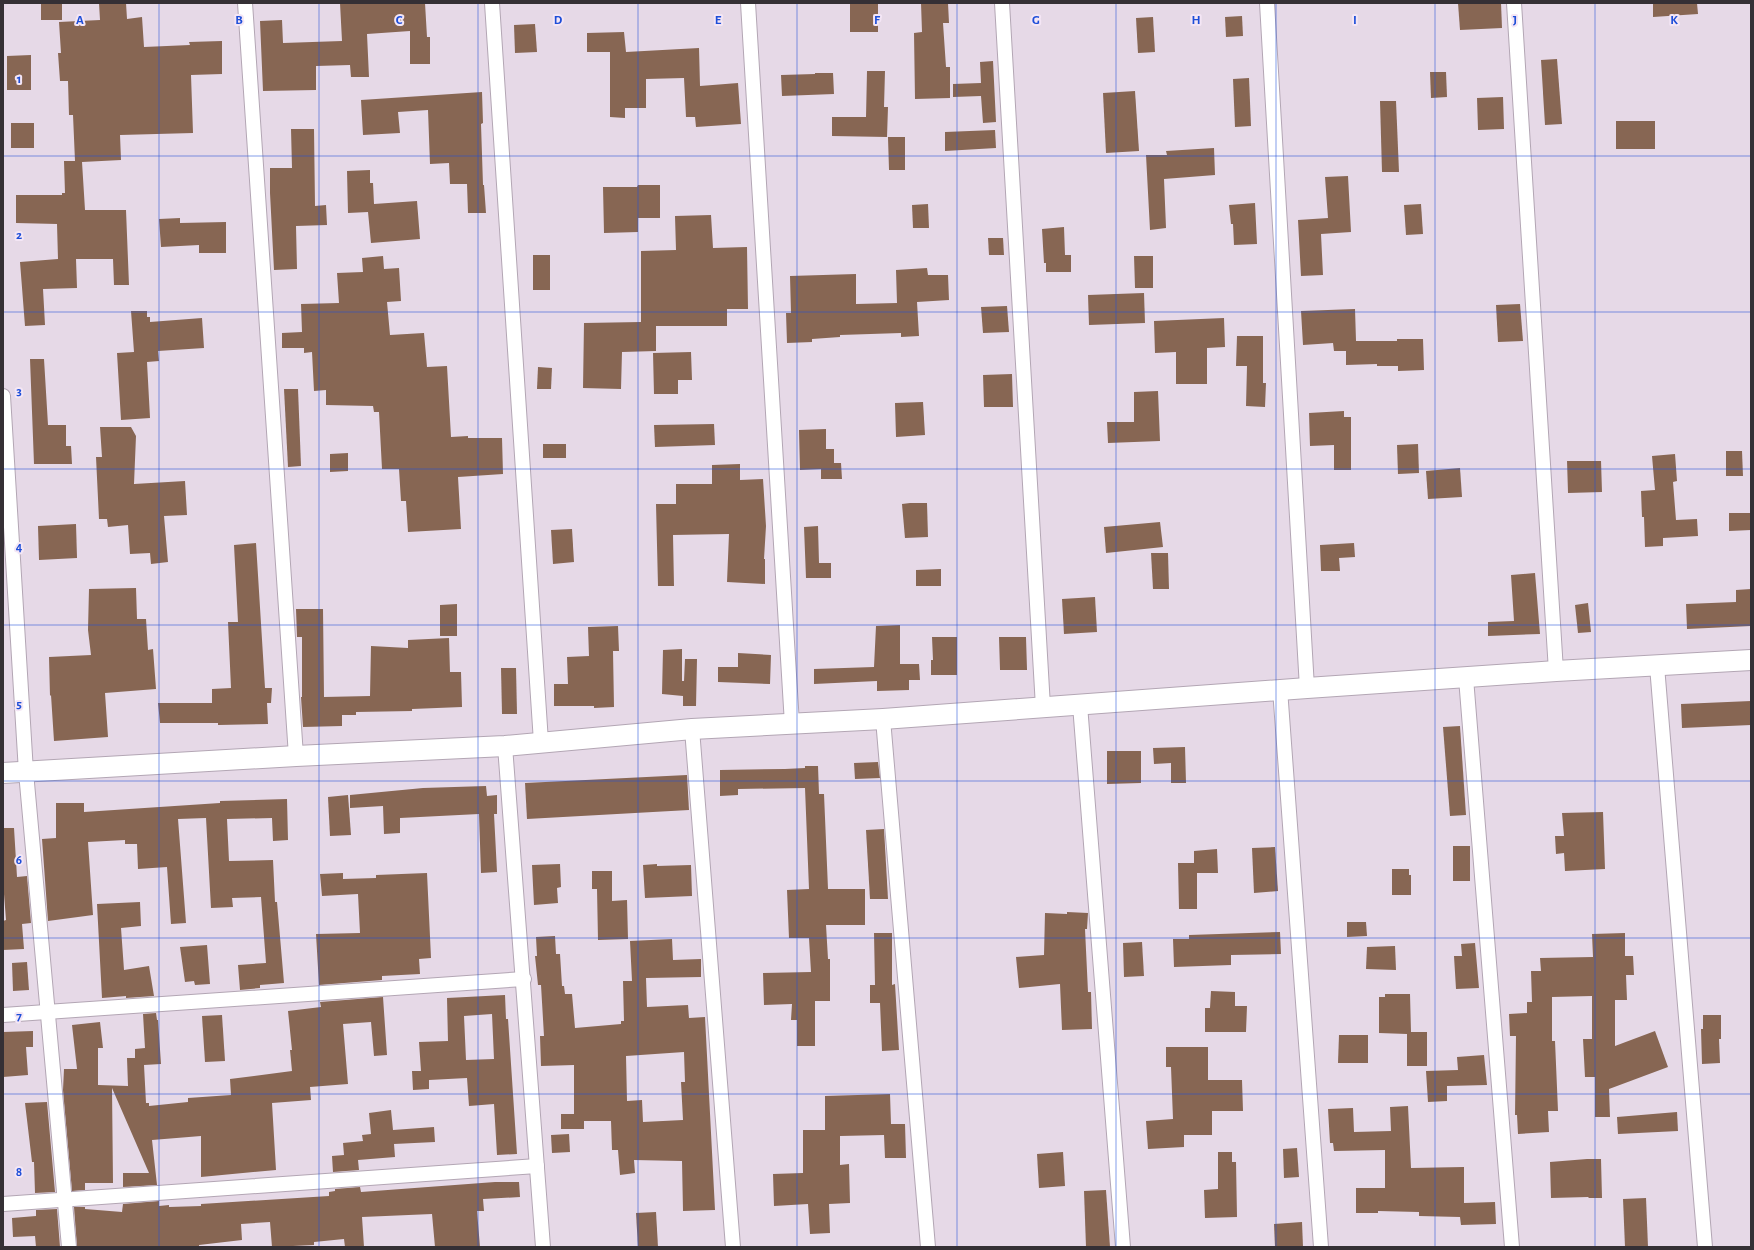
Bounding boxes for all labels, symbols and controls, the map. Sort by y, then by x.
text: A [76,14,84,27]
text: B [235,14,243,27]
text: C [396,14,403,27]
text: D [554,14,563,27]
text: E [715,14,722,27]
text: F [874,14,881,27]
text: G [1032,14,1040,27]
text: H [1191,14,1201,27]
text: I [1353,14,1357,27]
text: J [1513,14,1517,27]
text: K [1670,14,1678,27]
text: 1 [17,73,21,86]
text: 2 [16,229,22,242]
text: 3 [16,385,22,398]
text: 4 [16,541,23,554]
text: 5 [16,698,22,711]
text: 6 [16,854,22,867]
text: 7 [16,1010,22,1023]
text: 8 [16,1166,22,1179]

